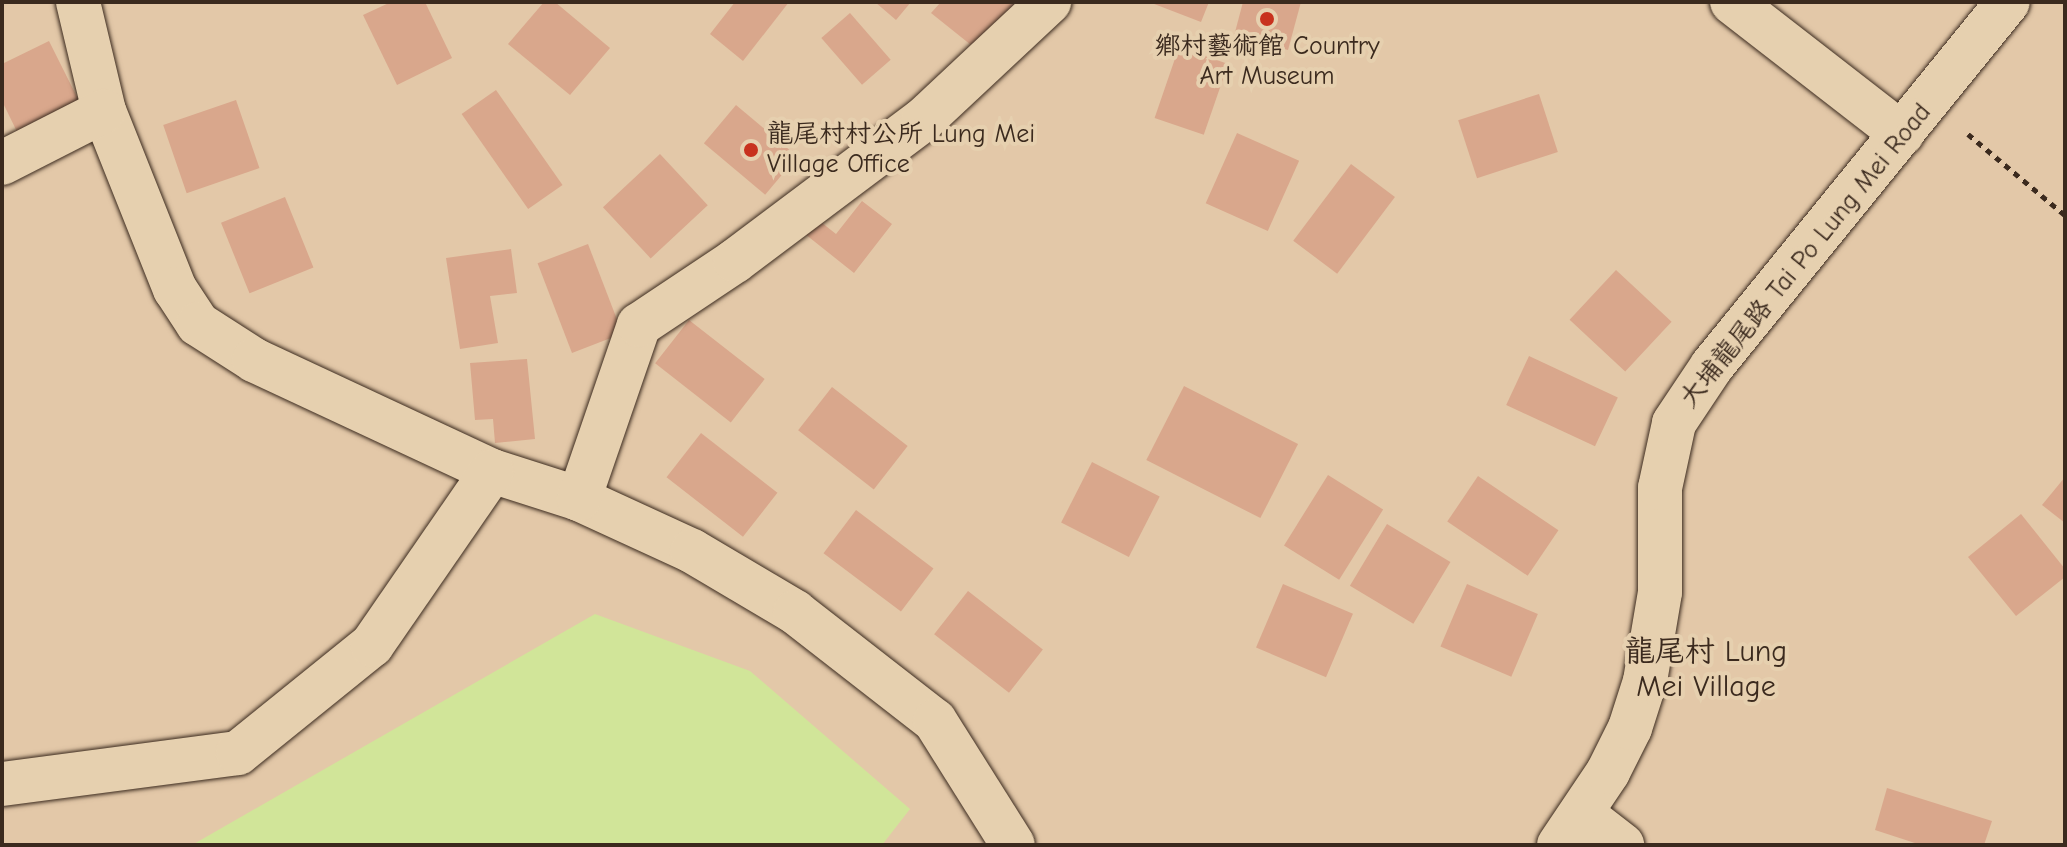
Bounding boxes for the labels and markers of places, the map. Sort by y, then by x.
marker: 鄉村藝術館 Country Art Museum [1258,10,1276,28]
place label: 鄉村藝術館 Country Art Museum [1154,31,1380,92]
place label: 龍尾村村公所 Lung Mei Village Office [767,119,1035,180]
marker: 龍尾村村公所 Lung Mei Village Office [742,141,760,159]

